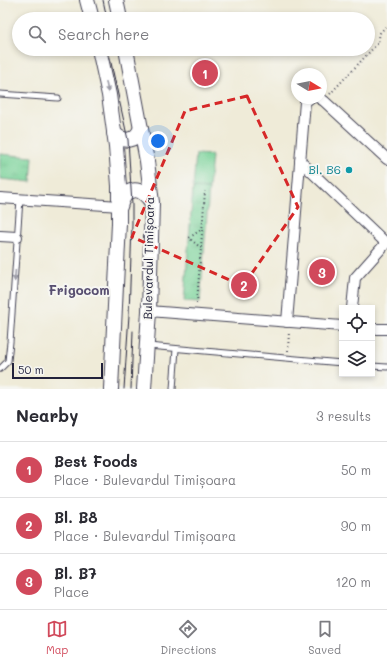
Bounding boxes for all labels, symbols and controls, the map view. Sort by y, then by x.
search box [12,12,375,56]
icon: search [26,23,48,45]
text: Search here [58,24,149,44]
pin: 1 [192,58,218,88]
north arrow [291,68,327,104]
one-way arrow [104,81,110,93]
your location [148,131,168,151]
place label: Bl. B6 [308,161,341,177]
marker: Bl. B6 [344,165,354,175]
street label: Bulevardul Timișoara [139,196,157,320]
pin: 3 [309,257,335,287]
one-way arrow [11,270,18,282]
pin: 2 [231,270,257,300]
district label: Frigocom [48,281,110,298]
map controls [339,305,375,377]
button: locate [339,305,375,341]
button: layers [339,341,375,377]
scale bar [12,361,103,380]
text: 50 m [18,362,44,377]
text: Nearby [16,404,78,426]
text: 3 results [316,407,371,424]
text: Best Foods [54,451,138,471]
text: 1 [26,461,32,478]
text: 50 m [341,461,371,478]
text: Place · Bulevardul Timișoara [54,471,236,488]
text: Bl. B8 [54,507,98,527]
text: 2 [25,517,33,534]
text: 90 m [341,517,371,534]
text: Place · Bulevardul Timișoara [54,527,236,544]
text: Bl. B7 [54,563,97,583]
text: 3 [25,573,33,590]
text: 120 m [335,573,371,590]
text: Place [54,583,89,600]
tab: Map [46,618,68,657]
tab: Directions [160,618,216,657]
tab: Saved [308,618,341,657]

